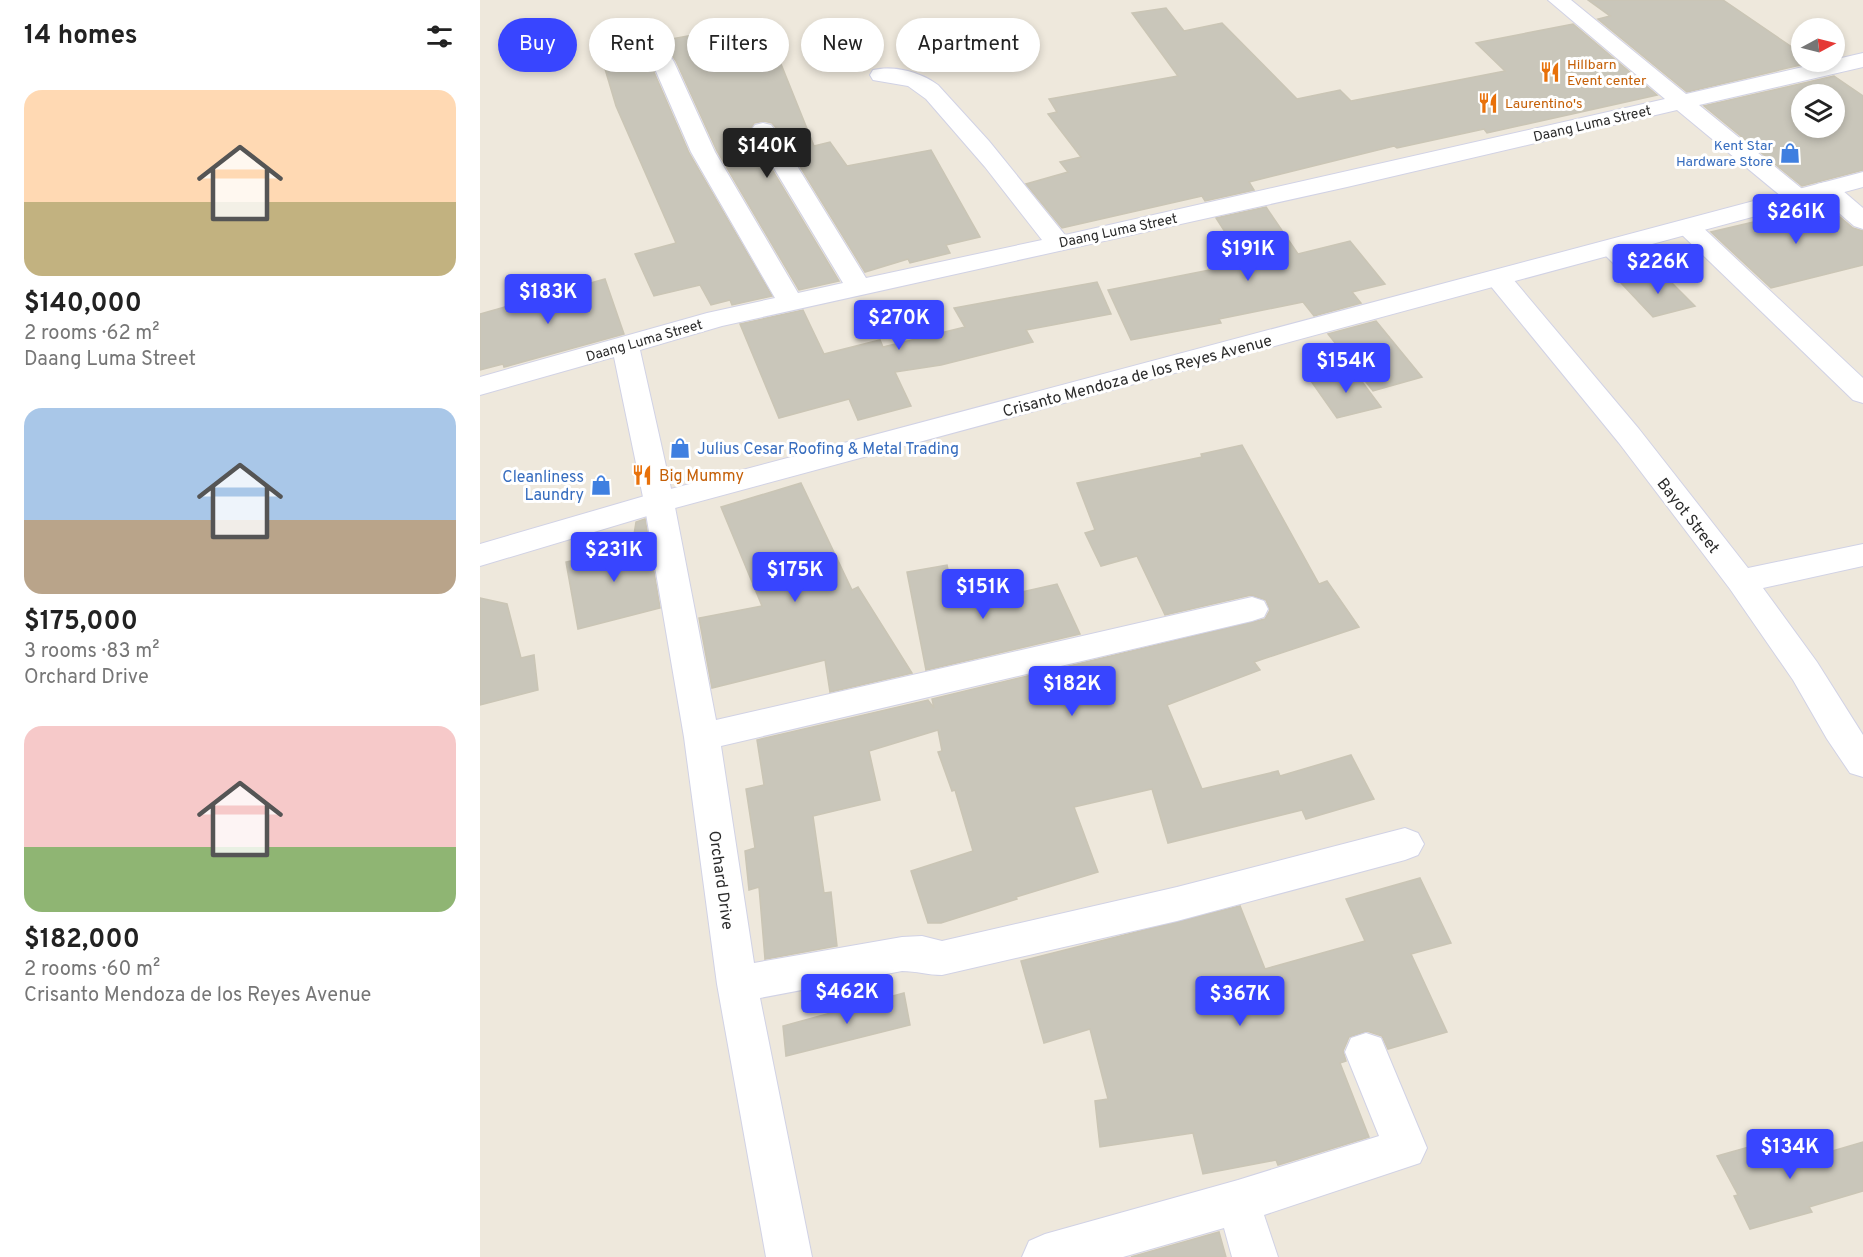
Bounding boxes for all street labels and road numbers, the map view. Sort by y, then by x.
street label: Daang Luma Street [1532,103,1653,146]
street label: Daang Luma Street [1058,211,1179,252]
street label: Daang Luma Street [584,317,705,366]
street label: Crisanto Mendoza de los Reyes Avenue [1001,331,1274,423]
street label: Bayot Street [1652,475,1723,558]
street label: Orchard Drive [703,829,737,931]

